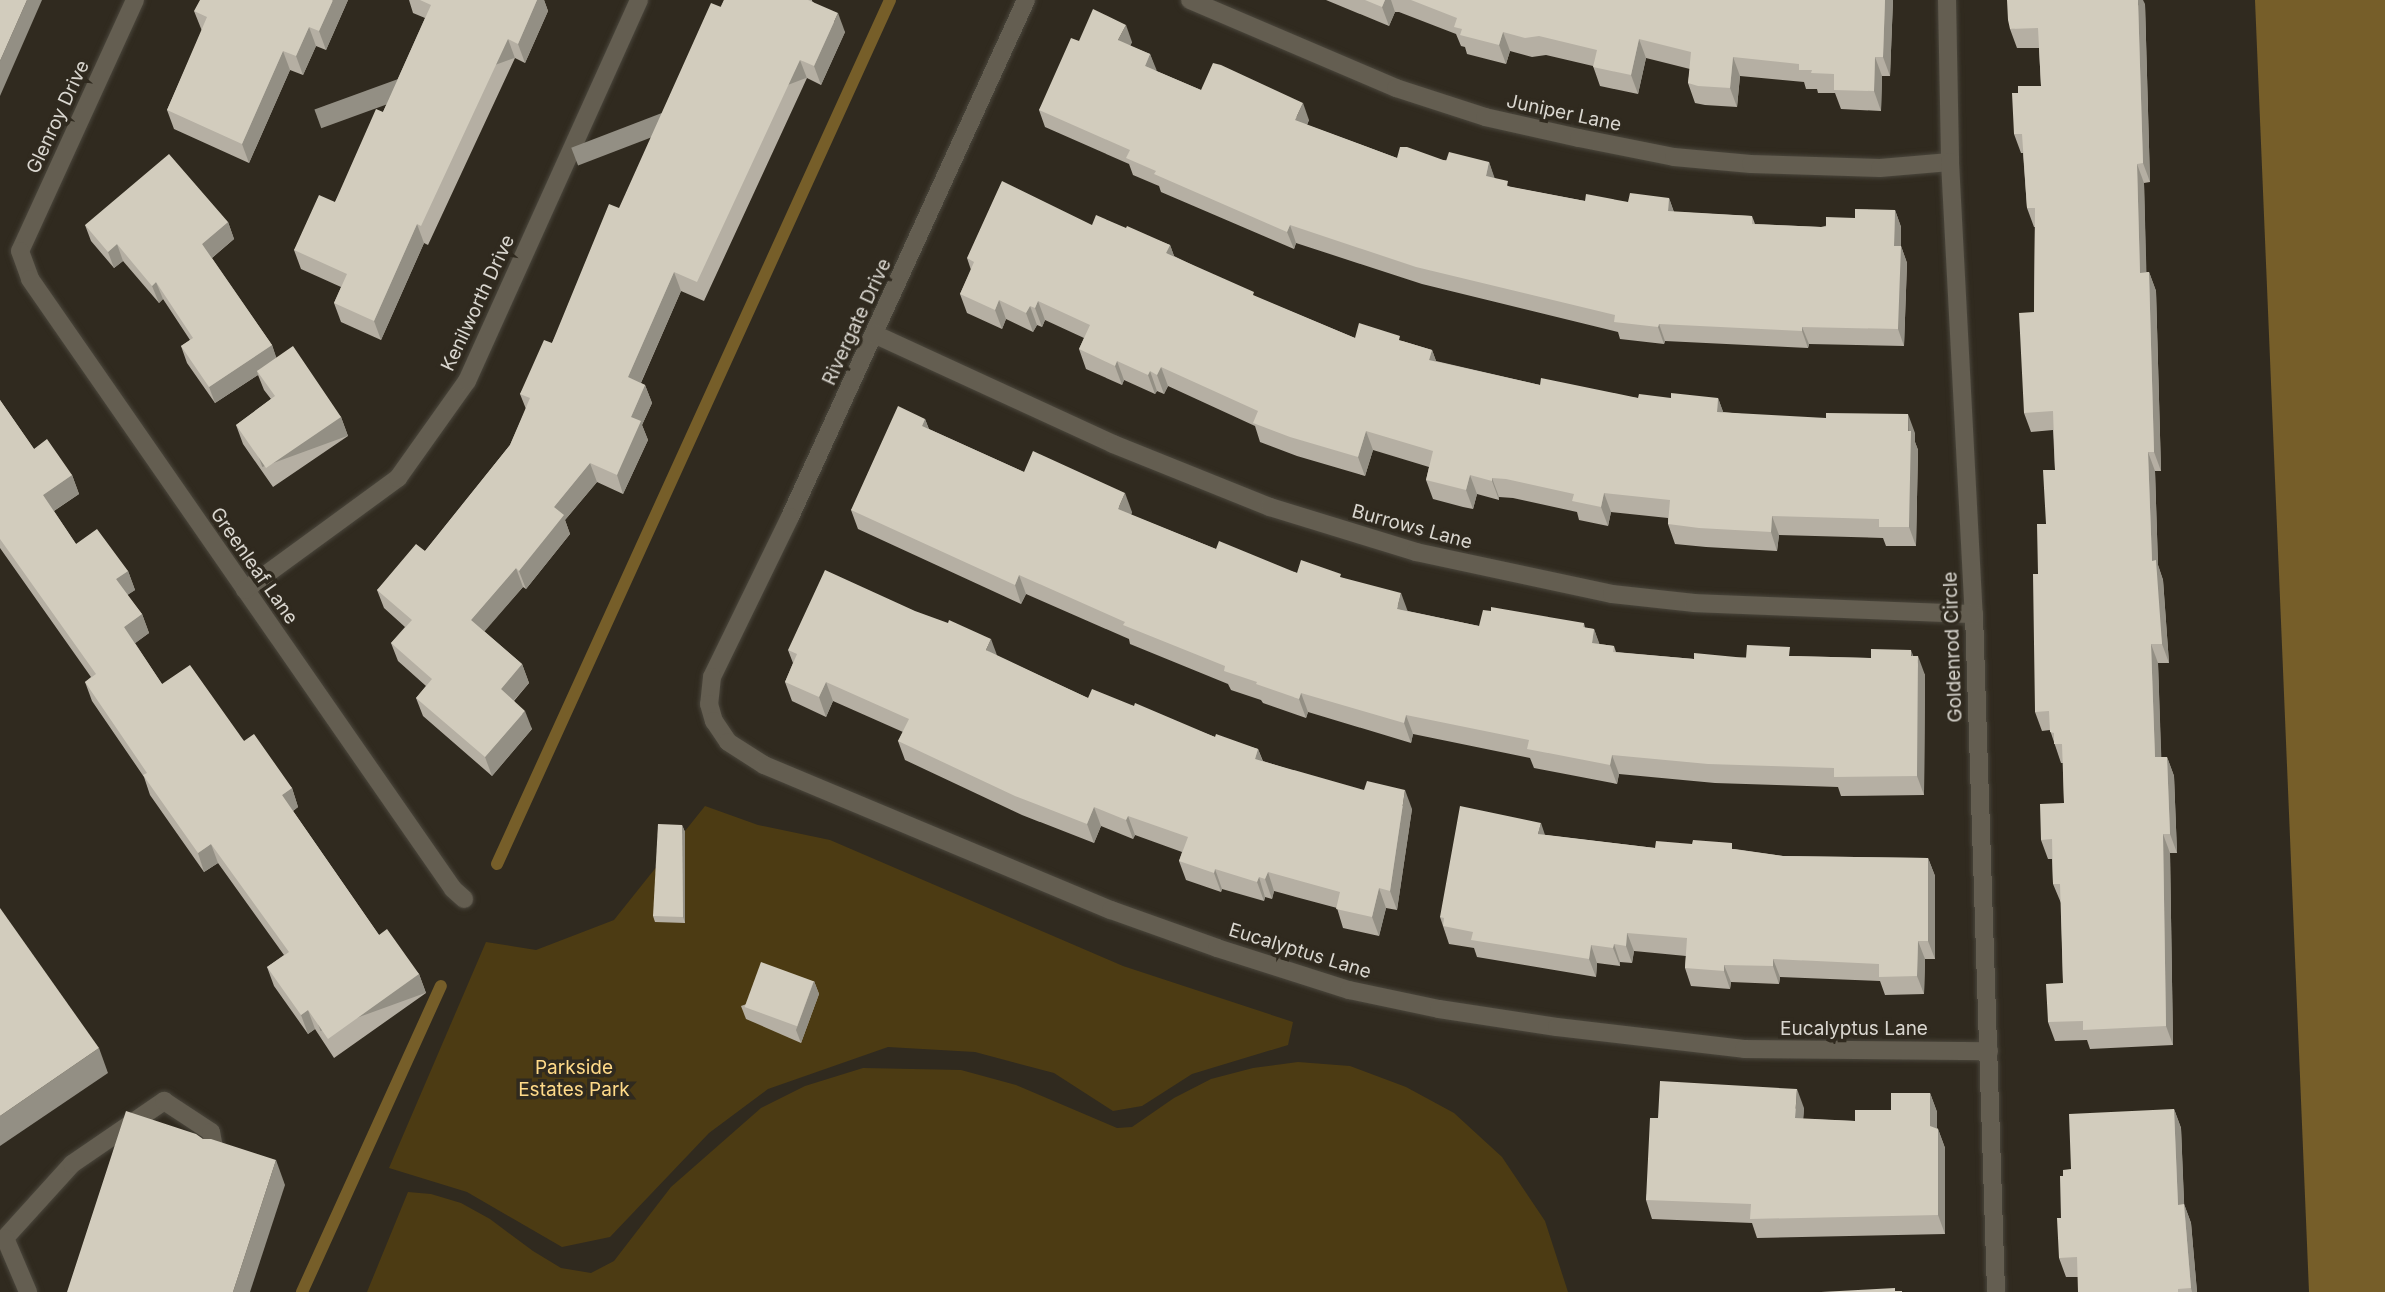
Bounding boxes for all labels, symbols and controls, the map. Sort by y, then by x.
street label: Glenroy Drive [22,57,94,177]
street label: Juniper Lane [1504,90,1624,136]
street label: Kenilworth Drive [436,231,520,375]
street label: Rivergate Drive [818,255,896,389]
street label: Burrows Lane [1349,500,1475,554]
street label: Greenleaf Lane [205,503,303,629]
street label: Goldenrod Circle [1939,571,1967,723]
street label: Eucalyptus Lane [1226,918,1374,984]
street label: Eucalyptus Lane [1780,1018,1928,1040]
park label: Parkside Estates Park [518,1057,630,1101]

